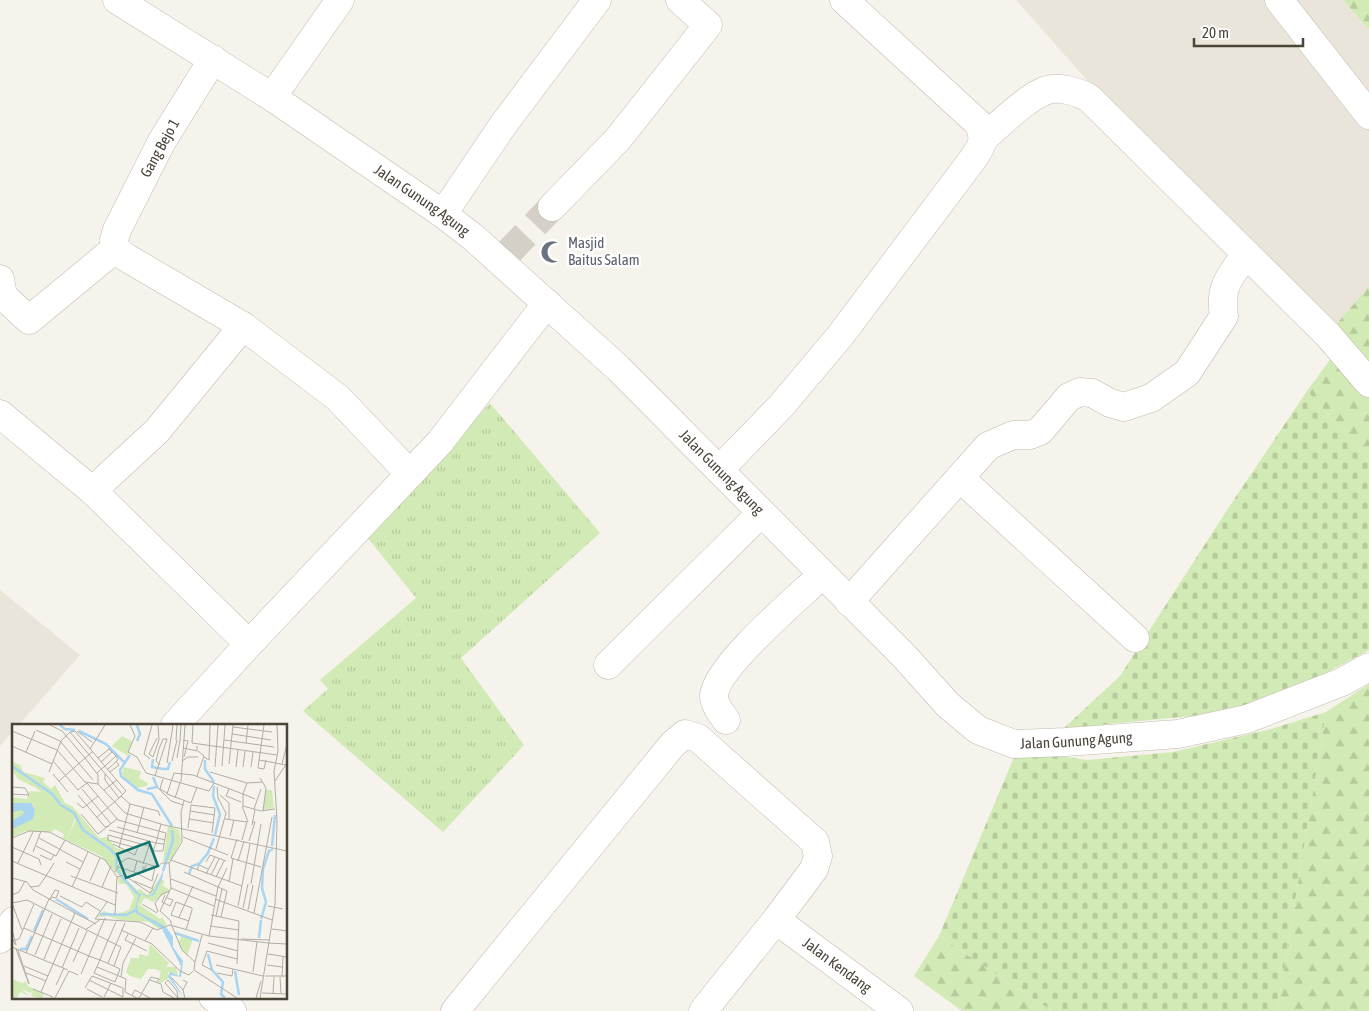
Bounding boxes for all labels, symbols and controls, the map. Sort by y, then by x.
scale bar [1194,15,1303,47]
text: 20 m [1202,24,1229,41]
street label: Gang Bejo 1 [137,116,183,180]
street label: Jalan Gunung Agung [371,161,474,240]
place label: Masjid Baitus Salam [568,234,639,268]
mosque icon: Masjid Baitus Salam [539,239,565,265]
street label: Jalan Gunung Agung [676,426,768,518]
inset map [12,724,288,998]
street label: Jalan Gunung Agung [1020,728,1133,752]
street label: Jalan Kendang [800,934,875,996]

